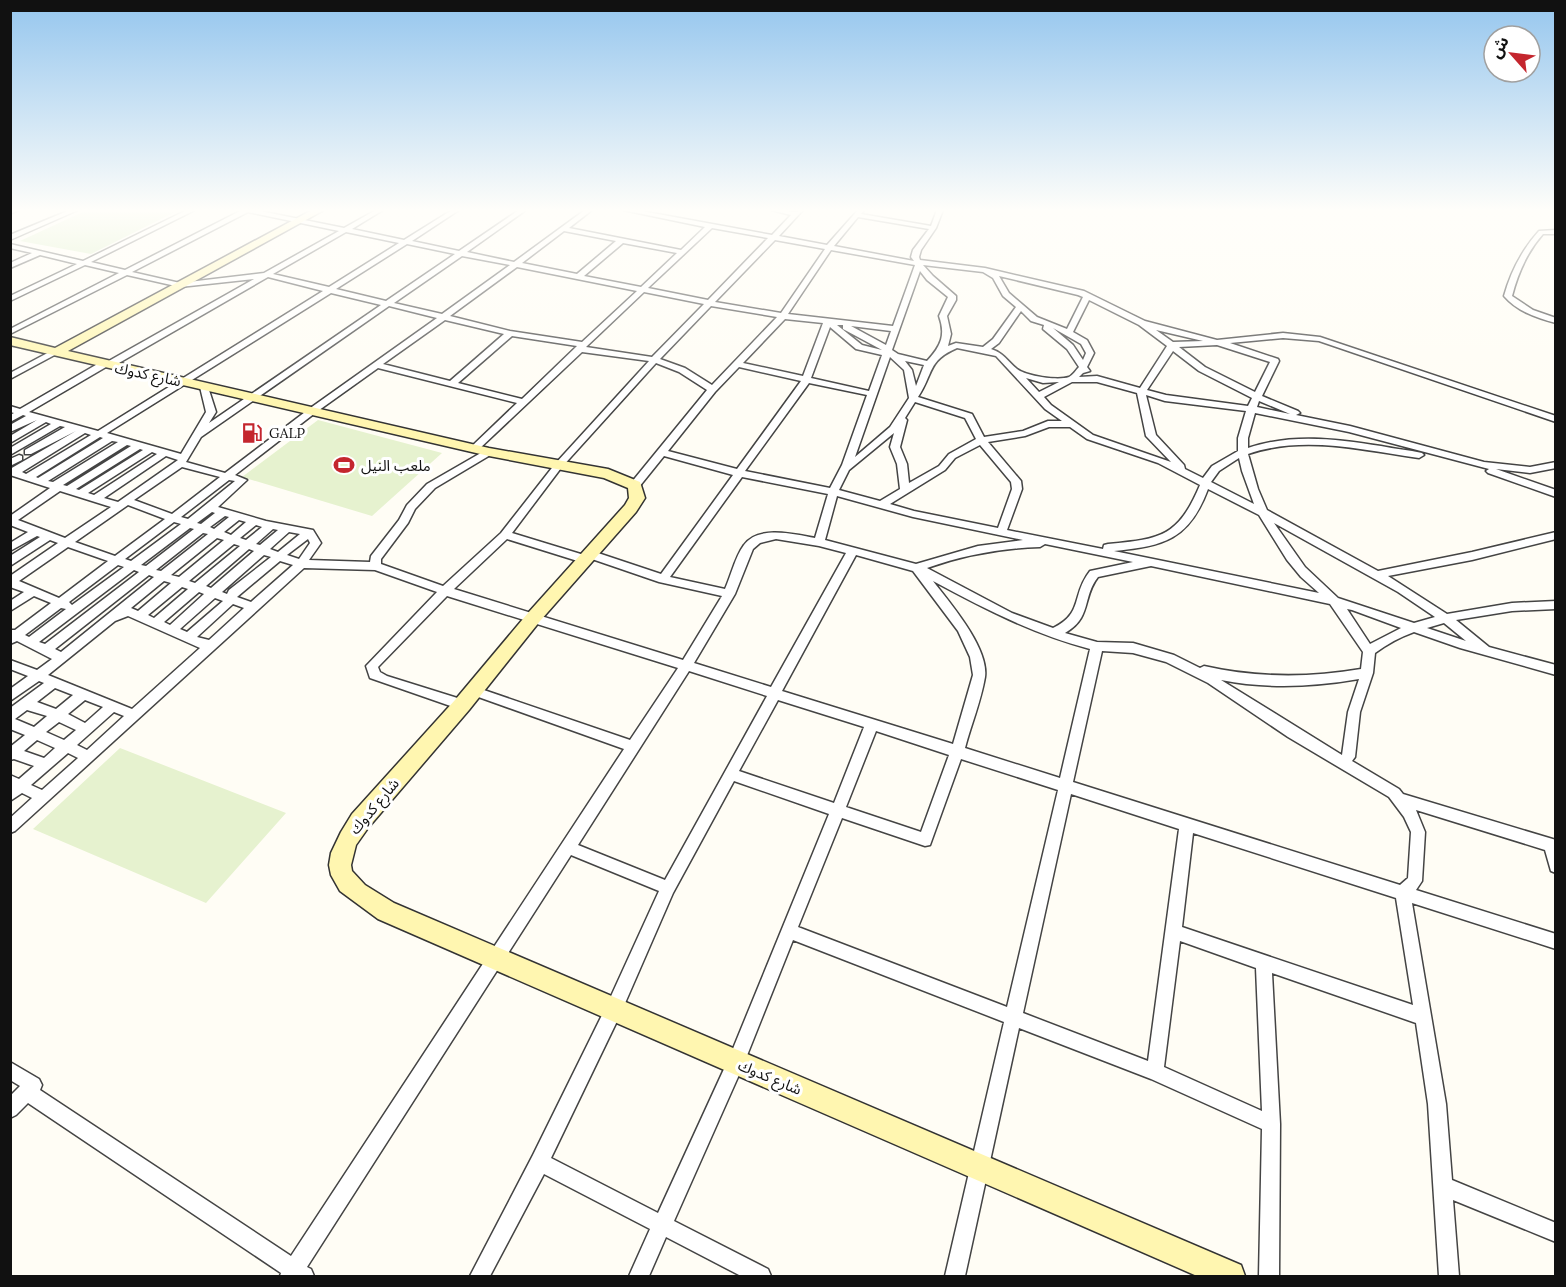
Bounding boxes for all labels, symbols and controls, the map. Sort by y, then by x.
north arrow [1482,24,1542,84]
text: ش [1485,33,1513,61]
street label: شارع كدوك [112,358,183,393]
fuel station icon: GALP [240,421,264,445]
place label: GALP [269,424,306,442]
sports icon: ملعب النيل [332,453,356,477]
place label: ملعب النيل [361,456,431,475]
street label: شارع كدوك [345,774,405,840]
street label: شارع كدوك [734,1055,805,1102]

